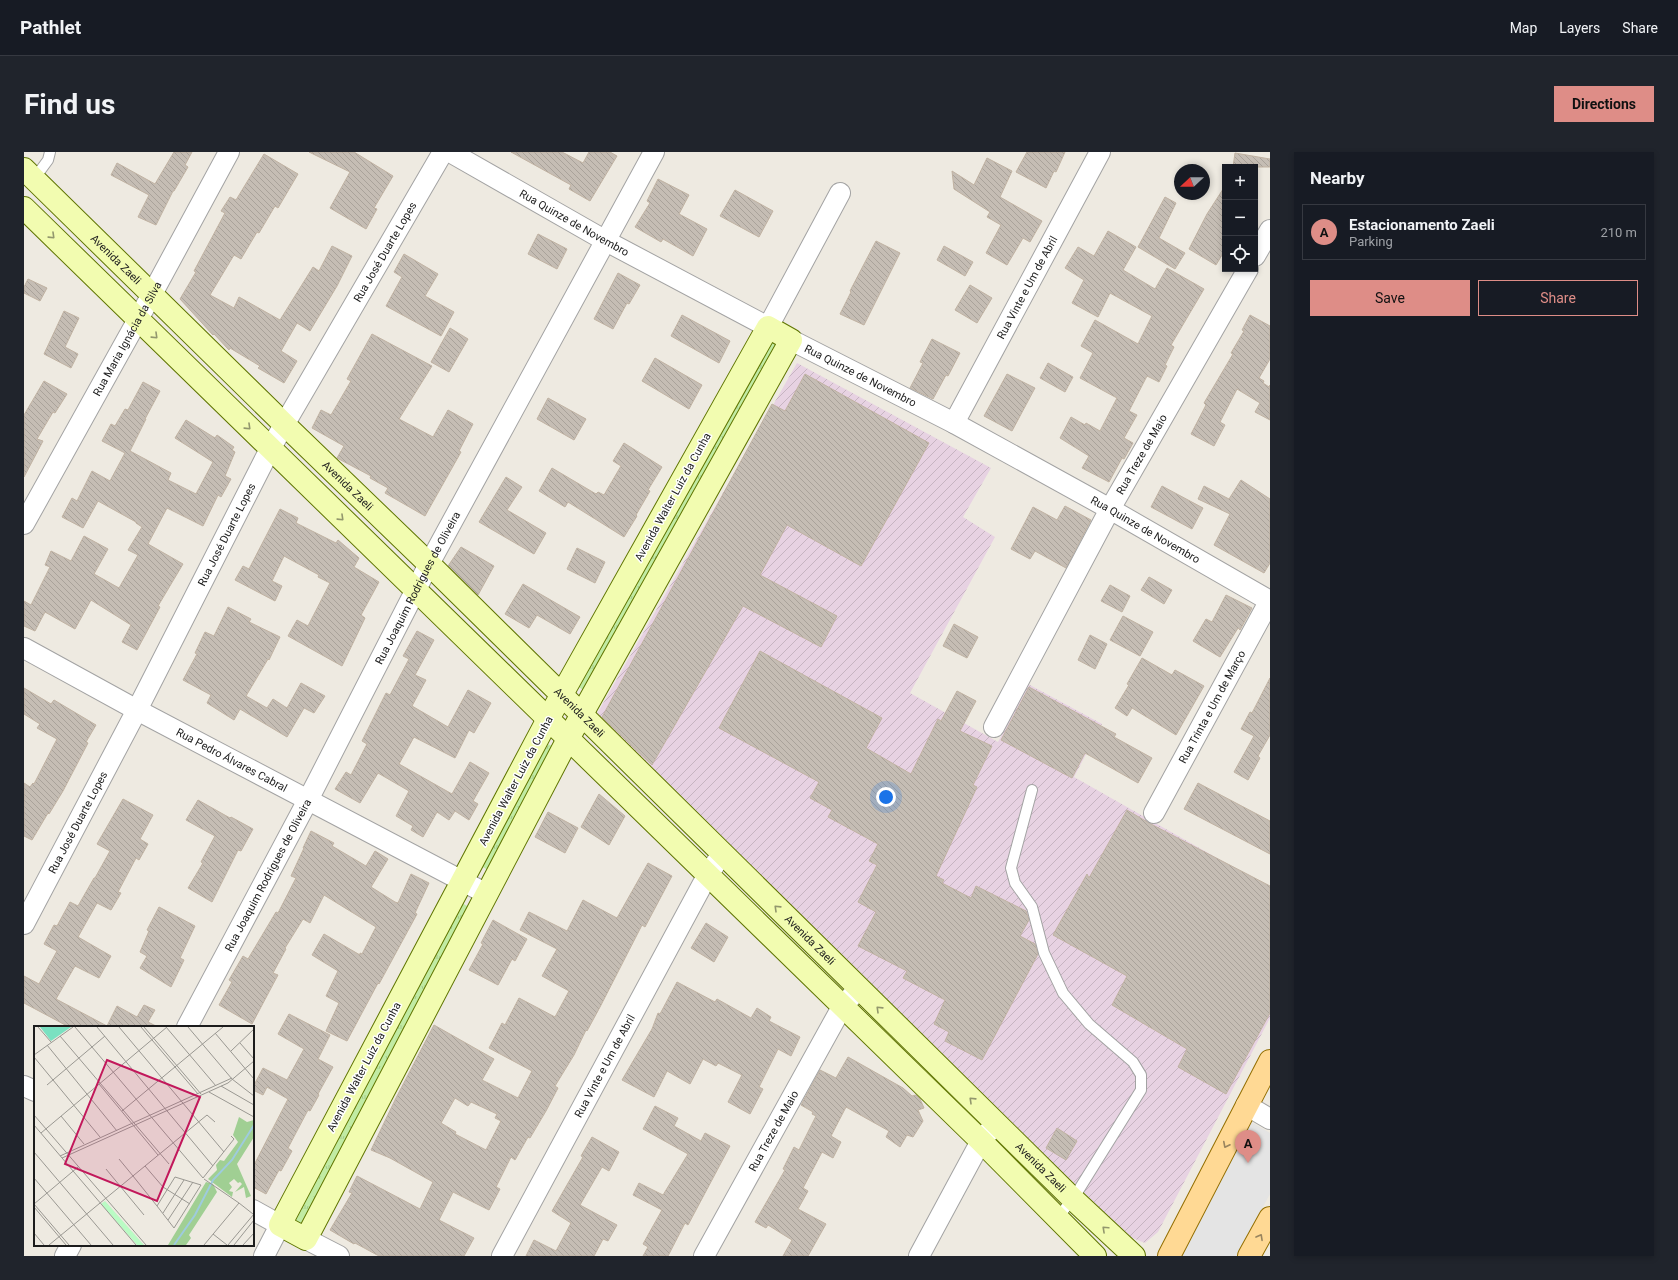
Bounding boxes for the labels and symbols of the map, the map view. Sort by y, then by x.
north arrow [1174,164,1210,200]
street label: Rua Quinze de Novembro [517,187,631,259]
street label: Rua José Duarte Lopes [351,199,419,304]
one-way arrow [47,231,55,239]
street label: Avenida Zaeli [88,232,144,287]
street label: Rua Vinte e Um de Abril [994,234,1060,341]
street label: Rua Maria Ignácia da Silva [90,279,164,398]
one-way arrow [150,332,158,339]
street label: Rua Quinze de Novembro [802,342,919,409]
street label: Rua Treze de Maio [1113,412,1170,497]
one-way arrow [243,422,251,430]
street label: Avenida Walter Luiz da Cunha [632,431,714,563]
street label: Avenida Zaeli [320,458,376,513]
street label: Rua José Duarte Lopes [195,481,258,588]
street label: Rua Quinze de Novembro [1089,493,1202,566]
street label: Rua Joaquim Rodrigues de Oliveira [372,509,463,666]
one-way arrow [336,513,344,521]
street label: Rua Trinta e Um de Março [1176,648,1248,765]
street label: Avenida Zaeli [552,685,607,740]
street label: Avenida Walter Luiz da Cunha [476,714,556,848]
street label: Rua Pedro Álvares Cabral [174,725,290,794]
street label: Rua José Duarte Lopes [45,769,110,876]
your location [876,787,896,807]
street label: Rua Joaquim Rodrigues de Oliveira [222,797,314,954]
one-way arrow [774,905,782,913]
street label: Avenida Zaeli [782,912,838,967]
street label: Avenida Walter Luiz da Cunha [324,1000,404,1134]
one-way arrow [876,1006,884,1013]
street label: Rua Vinte e Um de Abril [572,1012,638,1120]
inset map [34,1026,254,1246]
street label: Rua Treze de Maio [746,1088,801,1174]
one-way arrow [969,1097,977,1104]
pin: A [1235,1130,1261,1163]
street label: Avenida Zaeli [1013,1140,1069,1195]
one-way arrow [1223,1141,1231,1148]
one-way arrow [1103,1227,1110,1234]
one-way arrow [1255,1234,1262,1241]

